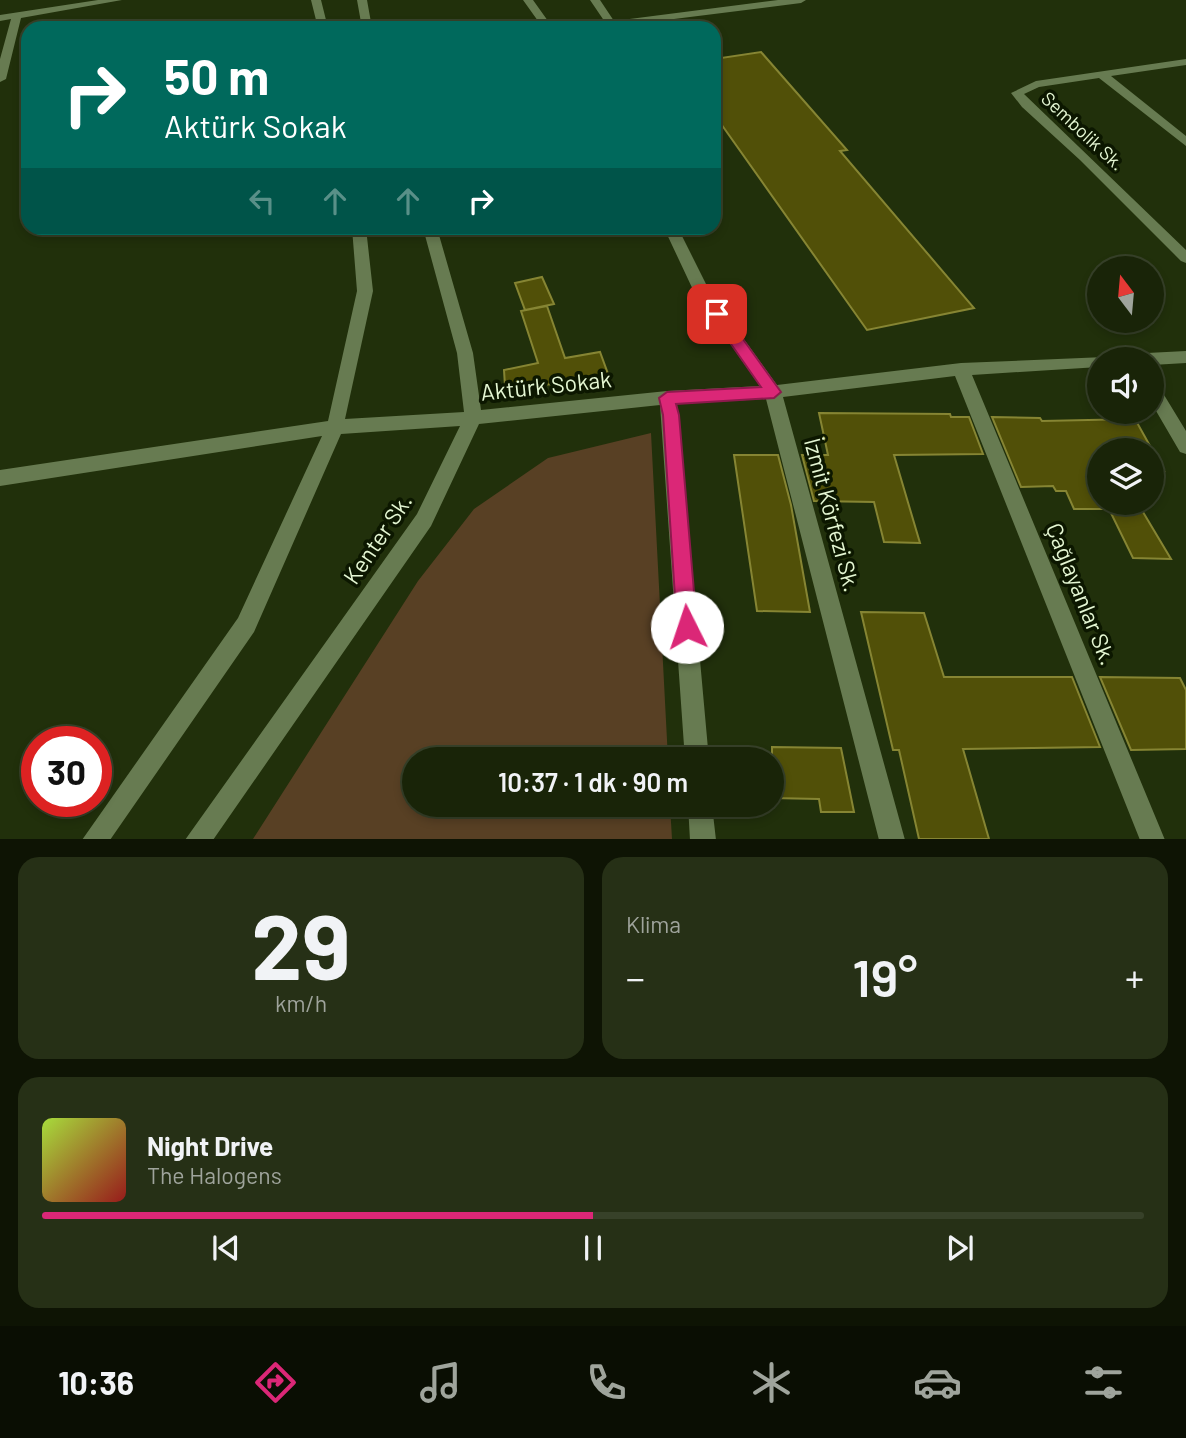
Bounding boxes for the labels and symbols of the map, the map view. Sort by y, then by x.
street label: Sembolik Sk. [1037,86,1130,175]
north arrow [1087,256,1164,332]
pin [687,284,747,344]
street label: Aktürk Sokak [479,364,613,406]
street label: İzmit Körfezi Sk. [799,435,867,595]
street label: Kenter Sk. [337,488,418,589]
street label: Çağlayanlar Sk. [1041,519,1123,669]
position arrow [650,590,724,664]
speed limit sign: 30 [21,726,112,817]

